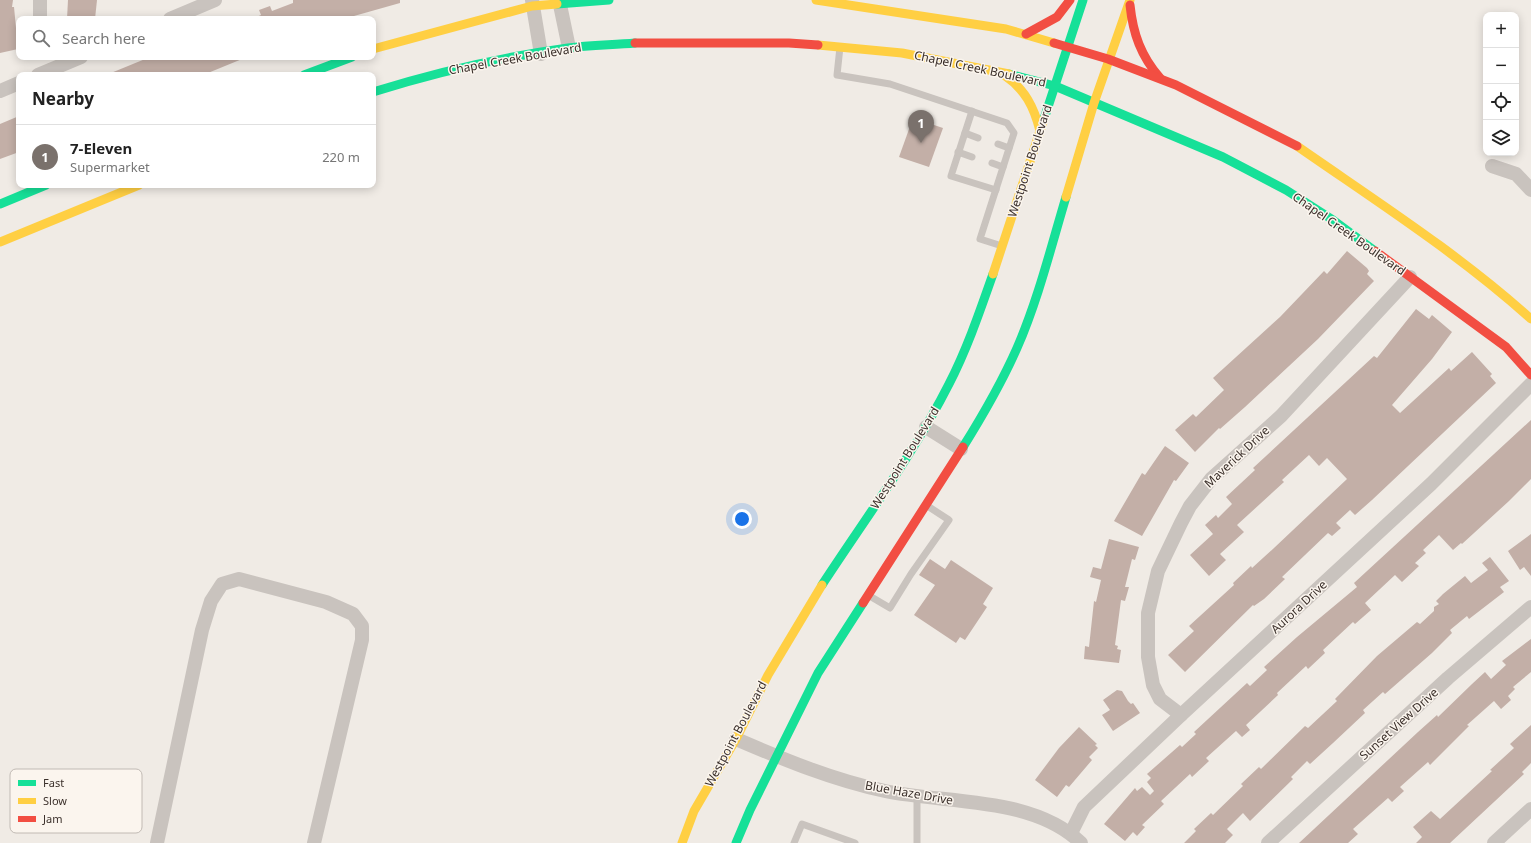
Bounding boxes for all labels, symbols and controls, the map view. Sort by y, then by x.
map controls [1483,12,1519,156]
button: + [1483,12,1519,48]
search box [16,16,376,60]
icon: search [30,27,52,49]
text: Search here [62,28,145,48]
street label: Chapel Creek Boulevard [447,38,583,79]
street label: Chapel Creek Boulevard [913,46,1048,91]
button: − [1483,48,1519,84]
button: locate [1483,84,1519,120]
text: Nearby [32,87,94,110]
street label: Westpoint Boulevard [1003,102,1056,219]
pin: 1 [908,110,934,143]
button: layers [1483,120,1519,156]
text: 7-Eleven [70,138,132,158]
text: 1 [41,148,49,166]
text: 220 m [322,148,360,166]
text: Supermarket [70,158,150,176]
street label: Chapel Creek Boulevard [1289,188,1409,279]
street label: Westpoint Boulevard [866,403,943,512]
street label: Maverick Drive [1200,422,1273,491]
your location [732,509,752,529]
street label: Aurora Drive [1267,576,1331,637]
street label: Westpoint Boulevard [700,678,771,790]
street label: Sunset View Drive [1356,684,1442,764]
legend [10,769,142,833]
text: Fast [43,775,64,790]
street label: Blue Haze Drive [864,776,955,809]
text: Slow [43,793,67,808]
text: Jam [42,811,62,826]

